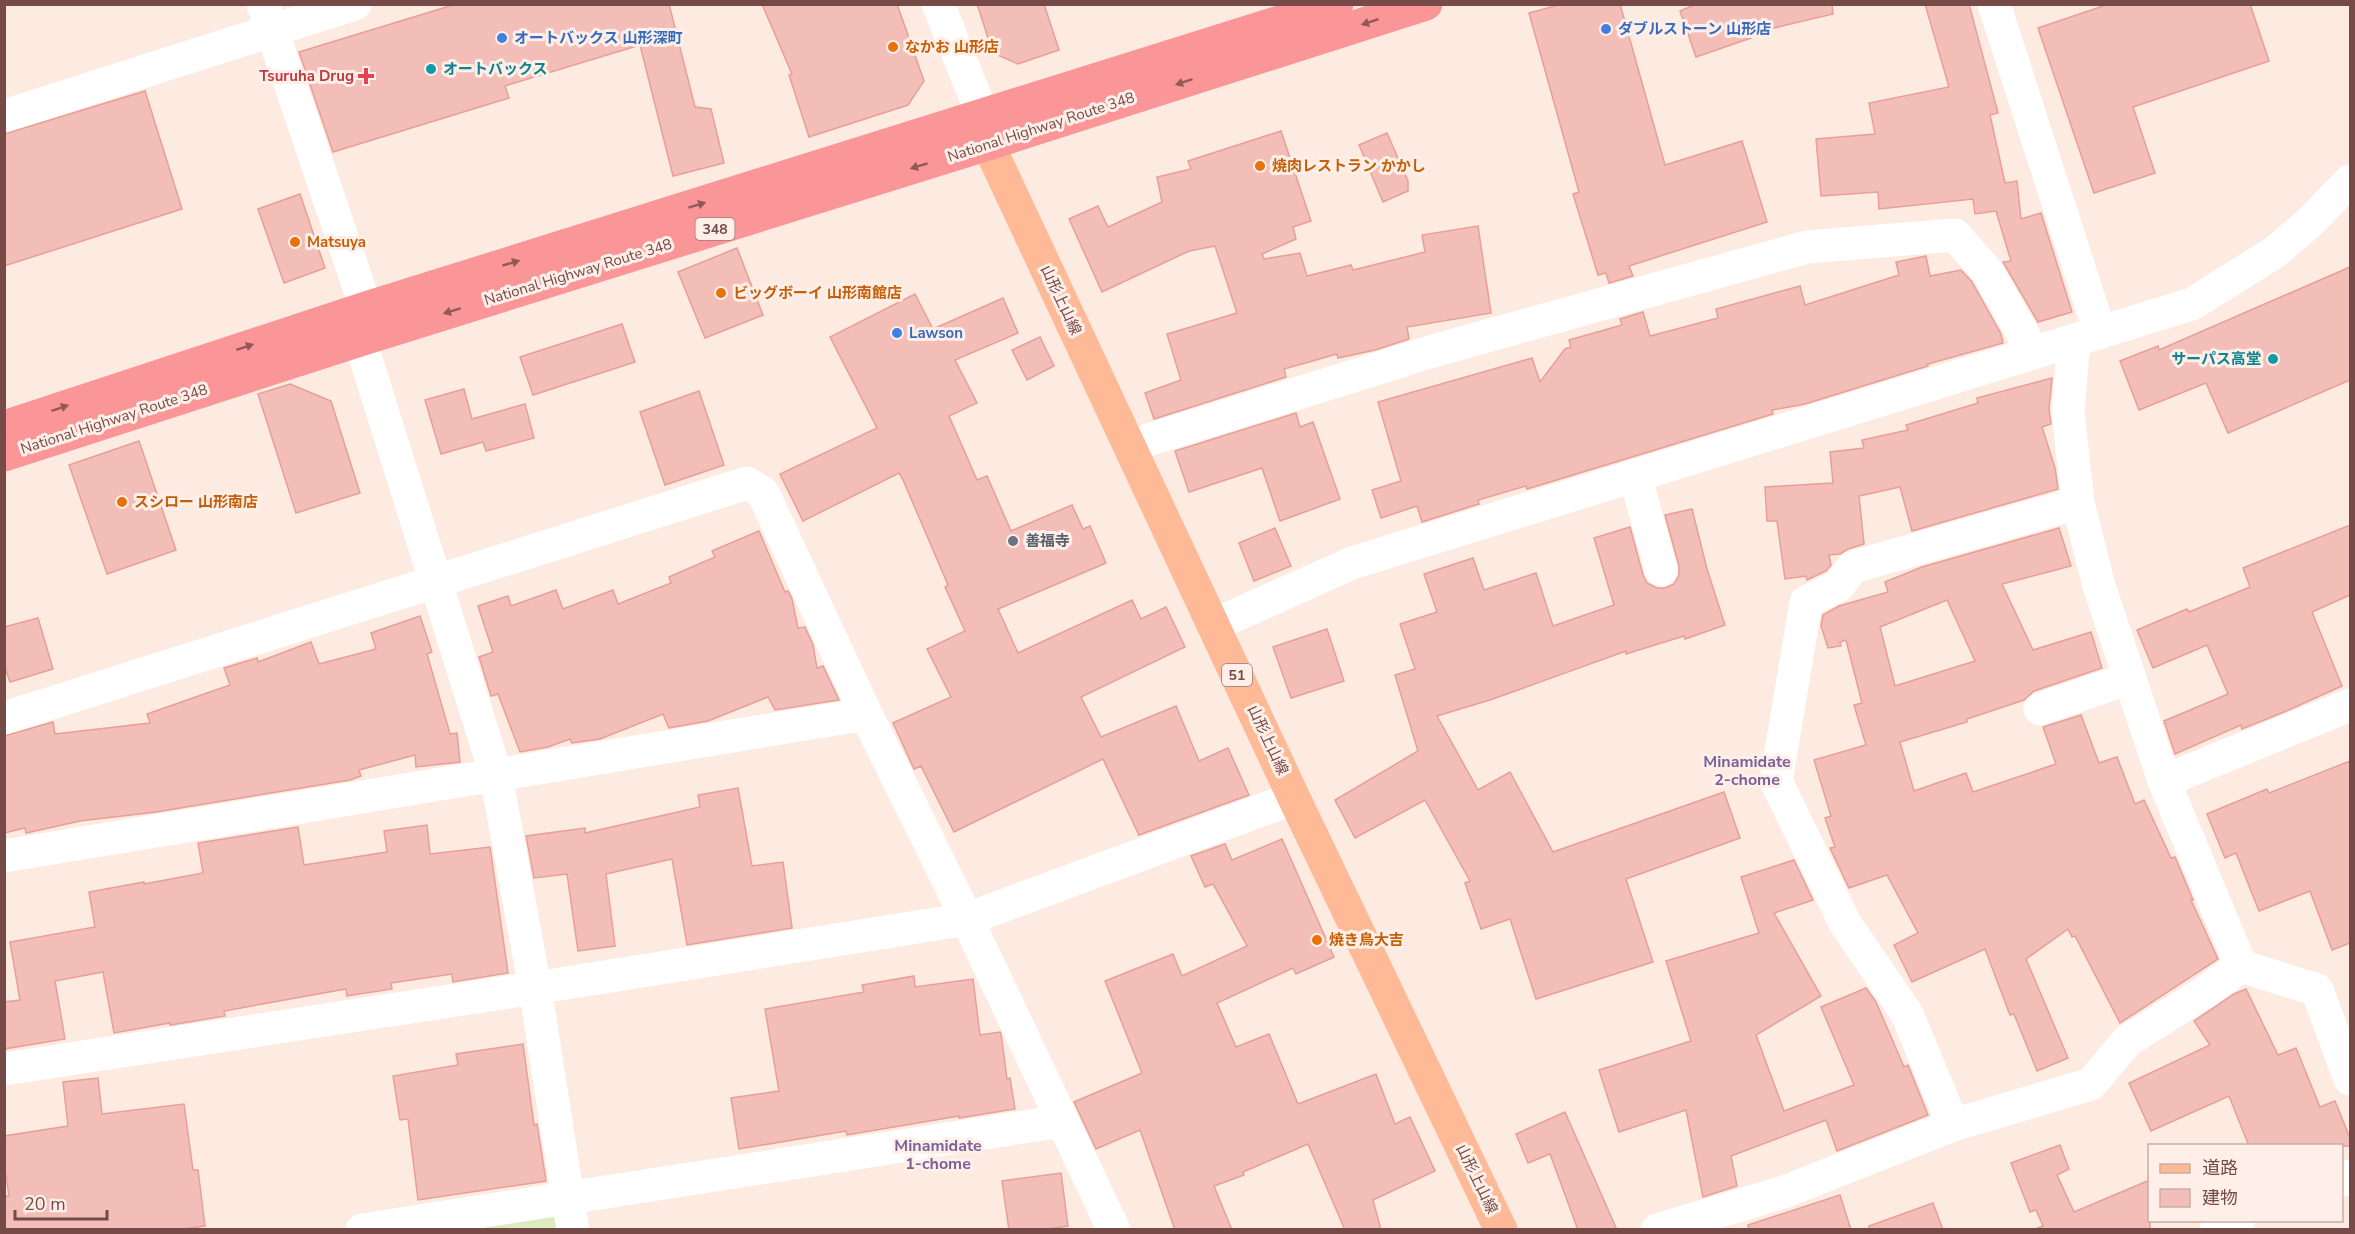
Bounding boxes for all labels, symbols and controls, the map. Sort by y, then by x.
one-way arrow [1361,18,1379,28]
place label: ダブルストーン 山形店 [1618,19,1771,39]
marker: ダブルストーン 山形店 [1599,22,1613,36]
place label: オートバックス 山形深町 [514,28,683,48]
marker: オートバックス 山形深町 [495,31,509,45]
place label: なかお 山形店 [905,37,999,57]
marker: なかお 山形店 [886,40,900,54]
place label: オートバックス [443,59,548,79]
marker: オートバックス [424,62,438,76]
place label: Tsuruha Drug [259,66,354,86]
marker: Tsuruha Drug [359,69,373,83]
one-way arrow [1175,78,1193,87]
street label: National Highway Route 348 [945,87,1137,167]
place label: 焼肉レストラン かかし [1272,156,1426,176]
marker: 焼肉レストラン かかし [1253,159,1267,173]
one-way arrow [909,162,927,171]
one-way arrow [688,200,706,209]
road number: 348 [696,218,734,240]
place label: Matsuya [307,232,366,252]
street label: National Highway Route 348 [482,234,674,310]
marker: Matsuya [288,235,302,249]
one-way arrow [502,258,520,267]
street label: 山形上山線 [1036,262,1086,338]
place label: ビッグボーイ 山形南館店 [733,283,902,303]
marker: ビッグボーイ 山形南館店 [714,286,728,300]
one-way arrow [443,307,461,317]
place label: Lawson [909,323,963,343]
marker: Lawson [890,326,904,340]
one-way arrow [236,342,254,352]
place label: サーパス高堂 [2171,349,2261,369]
marker: サーパス高堂 [2266,352,2280,366]
street label: National Highway Route 348 [18,379,210,459]
one-way arrow [51,403,69,413]
place label: スシロー 山形南店 [134,492,258,512]
marker: スシロー 山形南店 [115,495,129,509]
place label: 善福寺 [1025,531,1070,551]
marker: 善福寺 [1006,534,1020,548]
road number: 51 [1222,664,1252,686]
street label: 山形上山線 [1243,702,1293,778]
district label: Minamidate 2-chome [1703,751,1791,791]
place label: 焼き鳥大吉 [1329,930,1404,950]
marker: 焼き鳥大吉 [1310,933,1324,947]
district label: Minamidate 1-chome [894,1135,982,1175]
street label: 山形上山線 [1452,1141,1502,1217]
legend [2148,1144,2343,1222]
text: 道路 [2202,1156,2238,1180]
scale bar [15,1183,106,1221]
text: 建物 [2202,1186,2238,1210]
text: 20 m [24,1192,66,1216]

